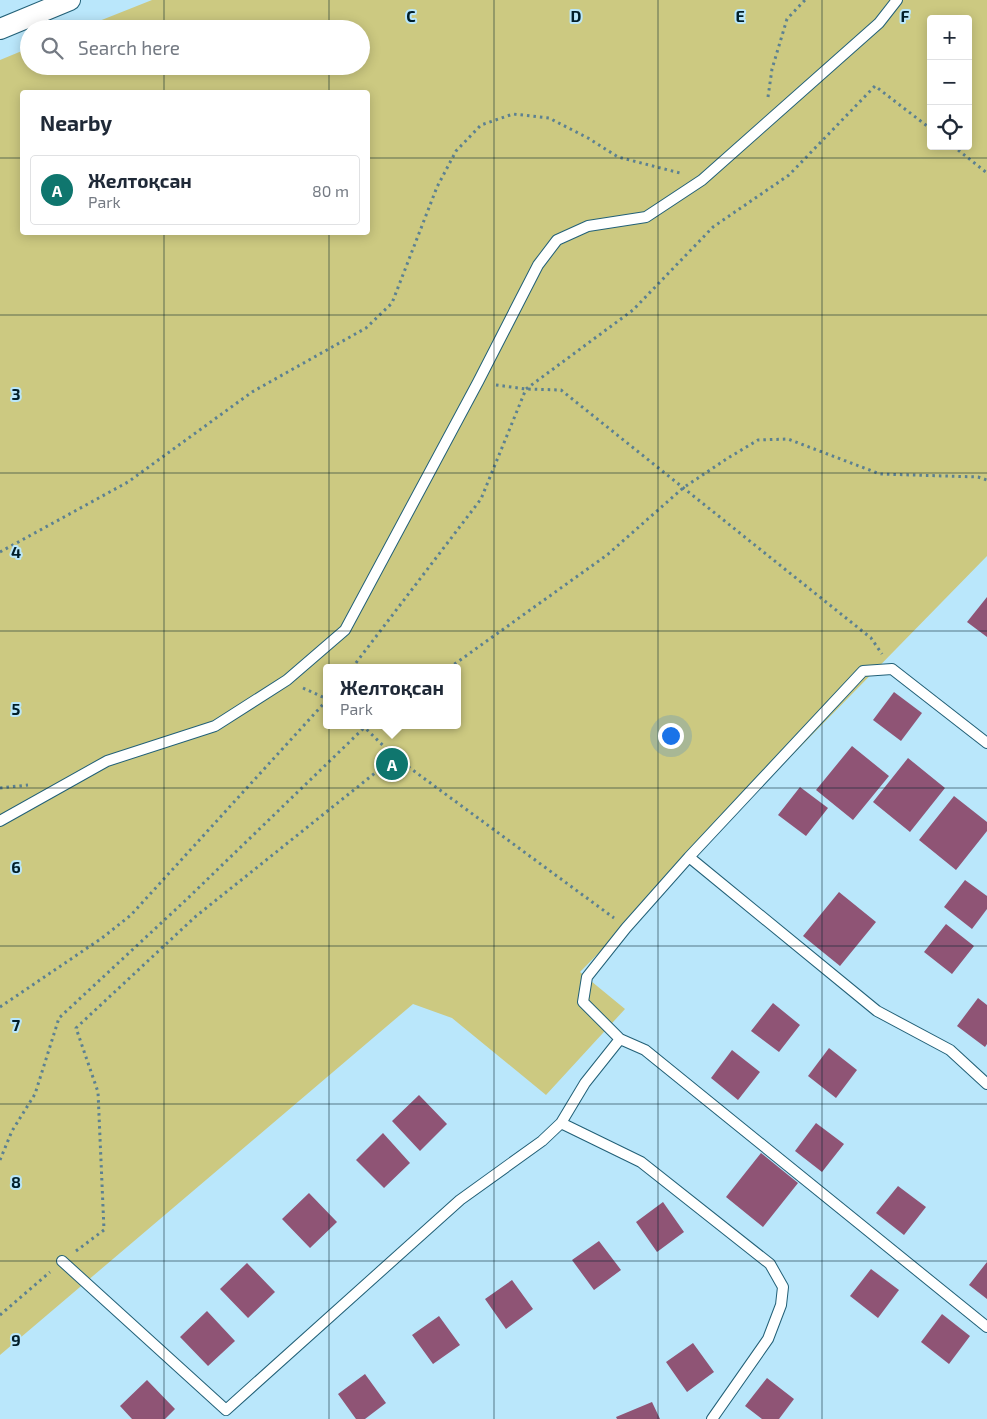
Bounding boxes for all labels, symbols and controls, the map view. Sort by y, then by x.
text: C [406,6,416,25]
text: D [571,6,582,25]
text: E [735,6,745,25]
text: F [901,6,910,25]
map controls [927,15,972,150]
button: + [927,15,972,60]
search box [20,20,370,75]
icon: search [38,34,66,62]
text: Search here [78,36,180,59]
button: − [927,60,972,105]
button: locate [927,105,972,150]
text: Nearby [40,110,112,135]
text: Желтоқсан [88,169,192,192]
text: A [52,181,62,200]
text: 80 m [312,181,349,200]
text: Park [88,192,121,211]
text: 3 [11,384,21,403]
text: 4 [11,542,21,561]
popup [323,664,461,729]
text: Желтоқсан [340,676,444,699]
text: 5 [12,699,21,718]
text: Park [340,699,373,718]
your location [658,723,684,749]
pin: A [376,745,408,783]
text: 6 [11,857,21,876]
text: 7 [12,1015,21,1034]
text: 8 [11,1172,21,1191]
text: 9 [11,1330,21,1349]

